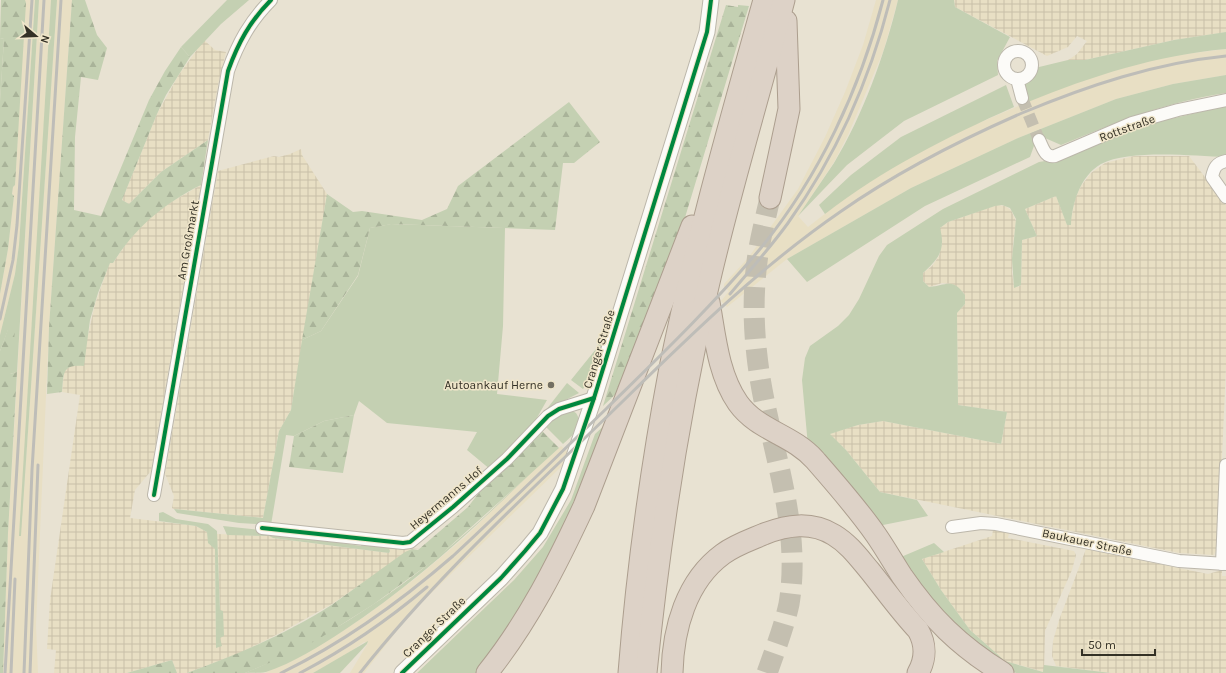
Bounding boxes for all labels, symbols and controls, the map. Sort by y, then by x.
north arrow [16,16,56,56]
text: N [38,33,52,45]
street label: Rottstraße [1097,111,1157,145]
street label: Am Großmarkt [174,199,202,281]
street label: Cranger Straße [580,308,618,390]
place label: Autoankauf Herne [444,378,543,392]
marker: Autoankauf Herne [546,380,556,390]
street label: Heyermanns Hof [407,463,486,532]
street label: Baukauer Straße [1041,526,1133,558]
street label: Cranger Straße [400,594,468,660]
scale bar [1082,631,1155,657]
text: 50 m [1088,638,1116,652]

